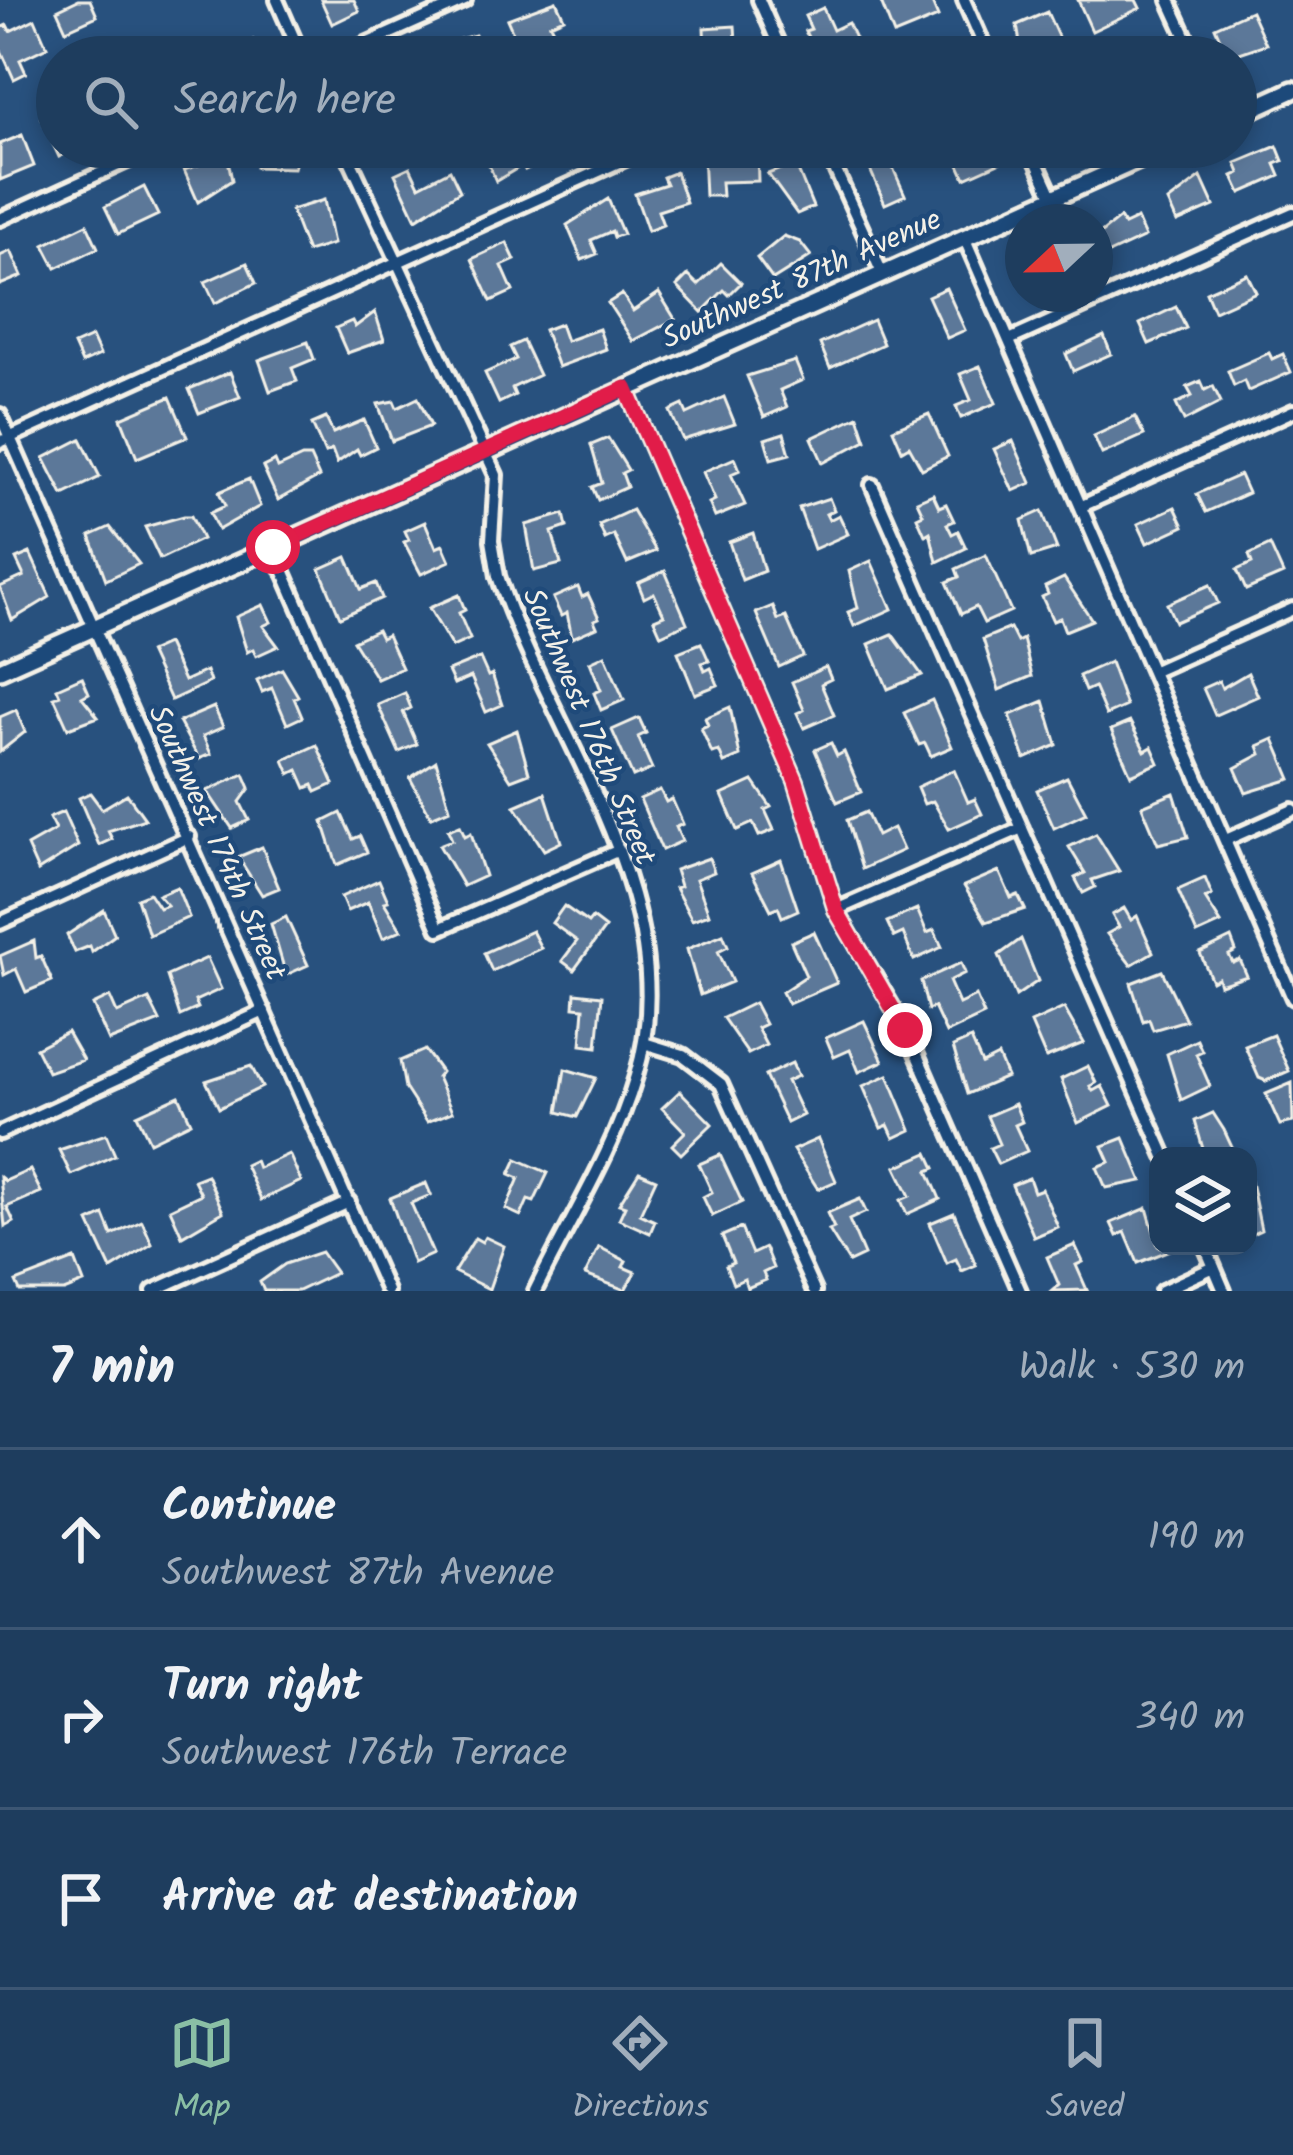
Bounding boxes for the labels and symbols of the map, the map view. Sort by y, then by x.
street label: Southwest 87th Avenue [654,197,950,363]
north arrow [1005,204,1113,312]
route start [246,520,300,574]
street label: Southwest 176th Street [508,581,668,874]
street label: Southwest 174th Street [134,697,299,989]
route end [878,1003,932,1057]

